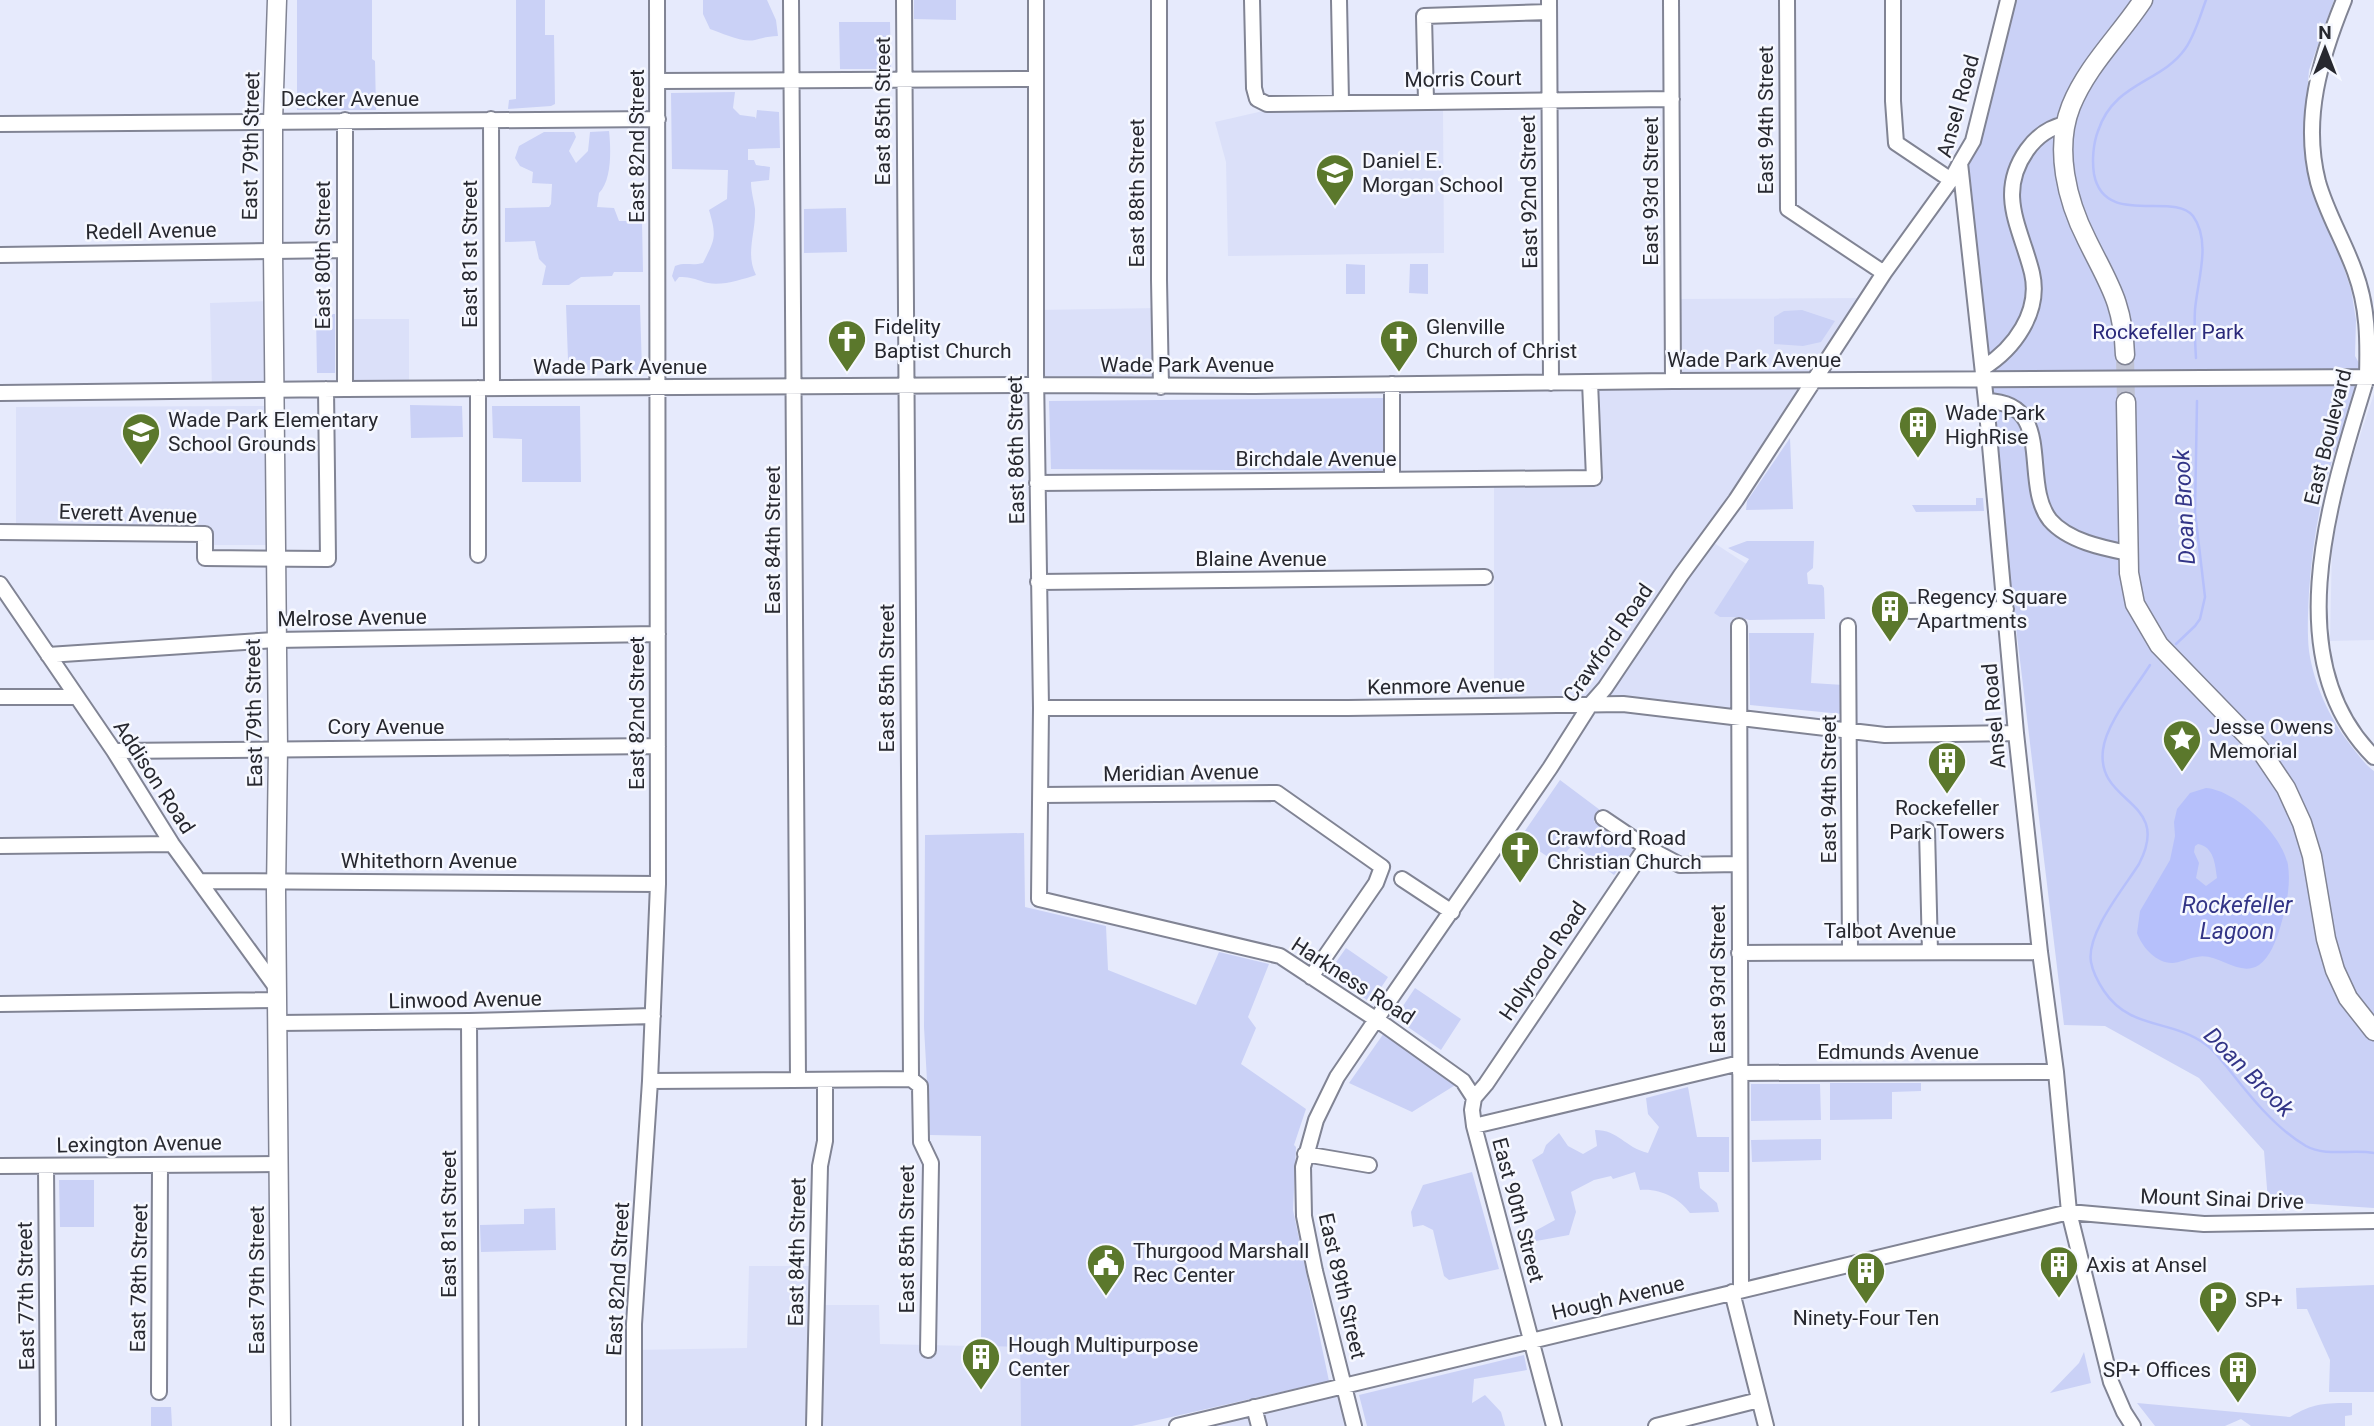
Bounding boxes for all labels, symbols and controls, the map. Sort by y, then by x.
north arrow [2290,14,2360,84]
text: N [2318,21,2332,44]
street label: East 85th Street [871,36,895,185]
street label: East 94th Street [1754,45,1778,194]
street label: Ansel Road [1932,52,1984,160]
street label: Morris Court [1404,66,1522,92]
street label: East 82nd Street [625,69,649,223]
street label: East 79th Street [238,71,264,221]
street label: Decker Avenue [281,87,419,111]
street label: East 92nd Street [1516,115,1542,269]
street label: East 93rd Street [1639,116,1663,266]
street label: East 88th Street [1125,118,1149,267]
place label: Daniel E. Morgan School [1362,149,1503,197]
school or university icon: Daniel E. Morgan School [1314,152,1356,207]
street label: East 80th Street [311,180,335,329]
street label: East 81st Street [458,180,482,328]
street label: Redell Avenue [85,218,217,244]
place label: Fidelity Baptist Church [874,315,1011,363]
place label: Glenville Church of Christ [1426,315,1577,363]
church icon: Fidelity Baptist Church [826,318,868,373]
church icon: Glenville Church of Christ [1378,318,1420,373]
park label: Rockefeller Park [2092,320,2244,344]
street label: Wade Park Avenue [1667,348,1841,372]
street label: Wade Park Avenue [1100,353,1274,377]
street label: Wade Park Avenue [533,355,707,379]
street label: East Boulevard [2300,367,2356,507]
street label: East 86th Street [1003,375,1029,525]
place label: Wade Park HighRise [1945,401,2046,449]
building icon: Wade Park HighRise [1897,404,1939,459]
place label: Wade Park Elementary School Grounds [168,408,378,456]
school or university icon: Wade Park Elementary School Grounds [120,411,162,466]
street label: Birchdale Avenue [1235,447,1397,471]
water label: Doan Brook [2168,448,2201,565]
street label: East 84th Street [761,465,785,614]
street label: Everett Avenue [58,500,198,528]
street label: Blaine Avenue [1195,547,1327,571]
street label: Crawford Road [1558,579,1658,707]
place label: Regency Square Apartments [1917,585,2067,633]
building icon: Regency Square Apartments [1869,588,1911,643]
street label: East 85th Street [875,603,899,752]
street label: Melrose Avenue [277,605,427,631]
street label: East 82nd Street [625,636,649,790]
street label: East 79th Street [241,638,267,788]
street label: Ansel Road [1977,662,2011,770]
street label: Kenmore Avenue [1367,673,1525,699]
street label: East 94th Street [1817,714,1841,863]
street label: Cory Avenue [328,715,444,739]
place label: Jesse Owens Memorial [2209,715,2334,763]
street label: Addison Road [108,716,200,838]
place icon: Jesse Owens Memorial [2161,718,2203,773]
building icon: Rockefeller Park Towers [1926,740,1968,795]
street label: Meridian Avenue [1103,760,1259,786]
place label: Rockefeller Park Towers [1889,796,2005,844]
place label: Crawford Road Christian Church [1547,826,1702,874]
church icon: Crawford Road Christian Church [1499,829,1541,884]
street label: Whitethorn Avenue [341,849,517,873]
water label: Rockefeller Lagoon [2182,892,2294,945]
street label: Holyrood Road [1494,897,1592,1025]
street label: East 93rd Street [1706,904,1730,1054]
street label: Talbot Avenue [1824,919,1956,943]
street label: Harkness Road [1287,932,1419,1030]
street label: Linwood Avenue [388,987,542,1013]
water label: Doan Brook [2198,1022,2300,1123]
street label: Edmunds Avenue [1817,1040,1979,1064]
street label: Lexington Avenue [56,1131,222,1157]
street label: East 90th Street [1487,1135,1549,1285]
street label: East 81st Street [437,1150,461,1298]
street label: East 85th Street [895,1164,919,1313]
street label: East 84th Street [784,1177,810,1327]
street label: Mount Sinai Drive [2140,1184,2304,1214]
street label: East 82nd Street [602,1201,634,1356]
street label: East 78th Street [126,1203,152,1353]
street label: East 79th Street [245,1205,269,1354]
street label: East 89th Street [1314,1211,1370,1361]
street label: East 77th Street [13,1221,39,1371]
place label: Thurgood Marshall Rec Center [1133,1239,1309,1287]
public building icon: Thurgood Marshall Rec Center [1085,1242,1127,1297]
building icon: Axis at Ansel [2038,1244,2080,1299]
building icon: Ninety-Four Ten [1845,1250,1887,1305]
place label: Axis at Ansel [2086,1253,2207,1277]
street label: Hough Avenue [1549,1271,1687,1325]
parking icon: SP+ [2197,1279,2239,1334]
place label: SP+ [2245,1288,2283,1312]
place label: Ninety-Four Ten [1793,1306,1939,1330]
place label: Hough Multipurpose Center [1008,1333,1198,1381]
building icon: Hough Multipurpose Center [960,1336,1002,1391]
building icon: SP+ Offices [2217,1349,2259,1404]
place label: SP+ Offices [2103,1358,2211,1382]

